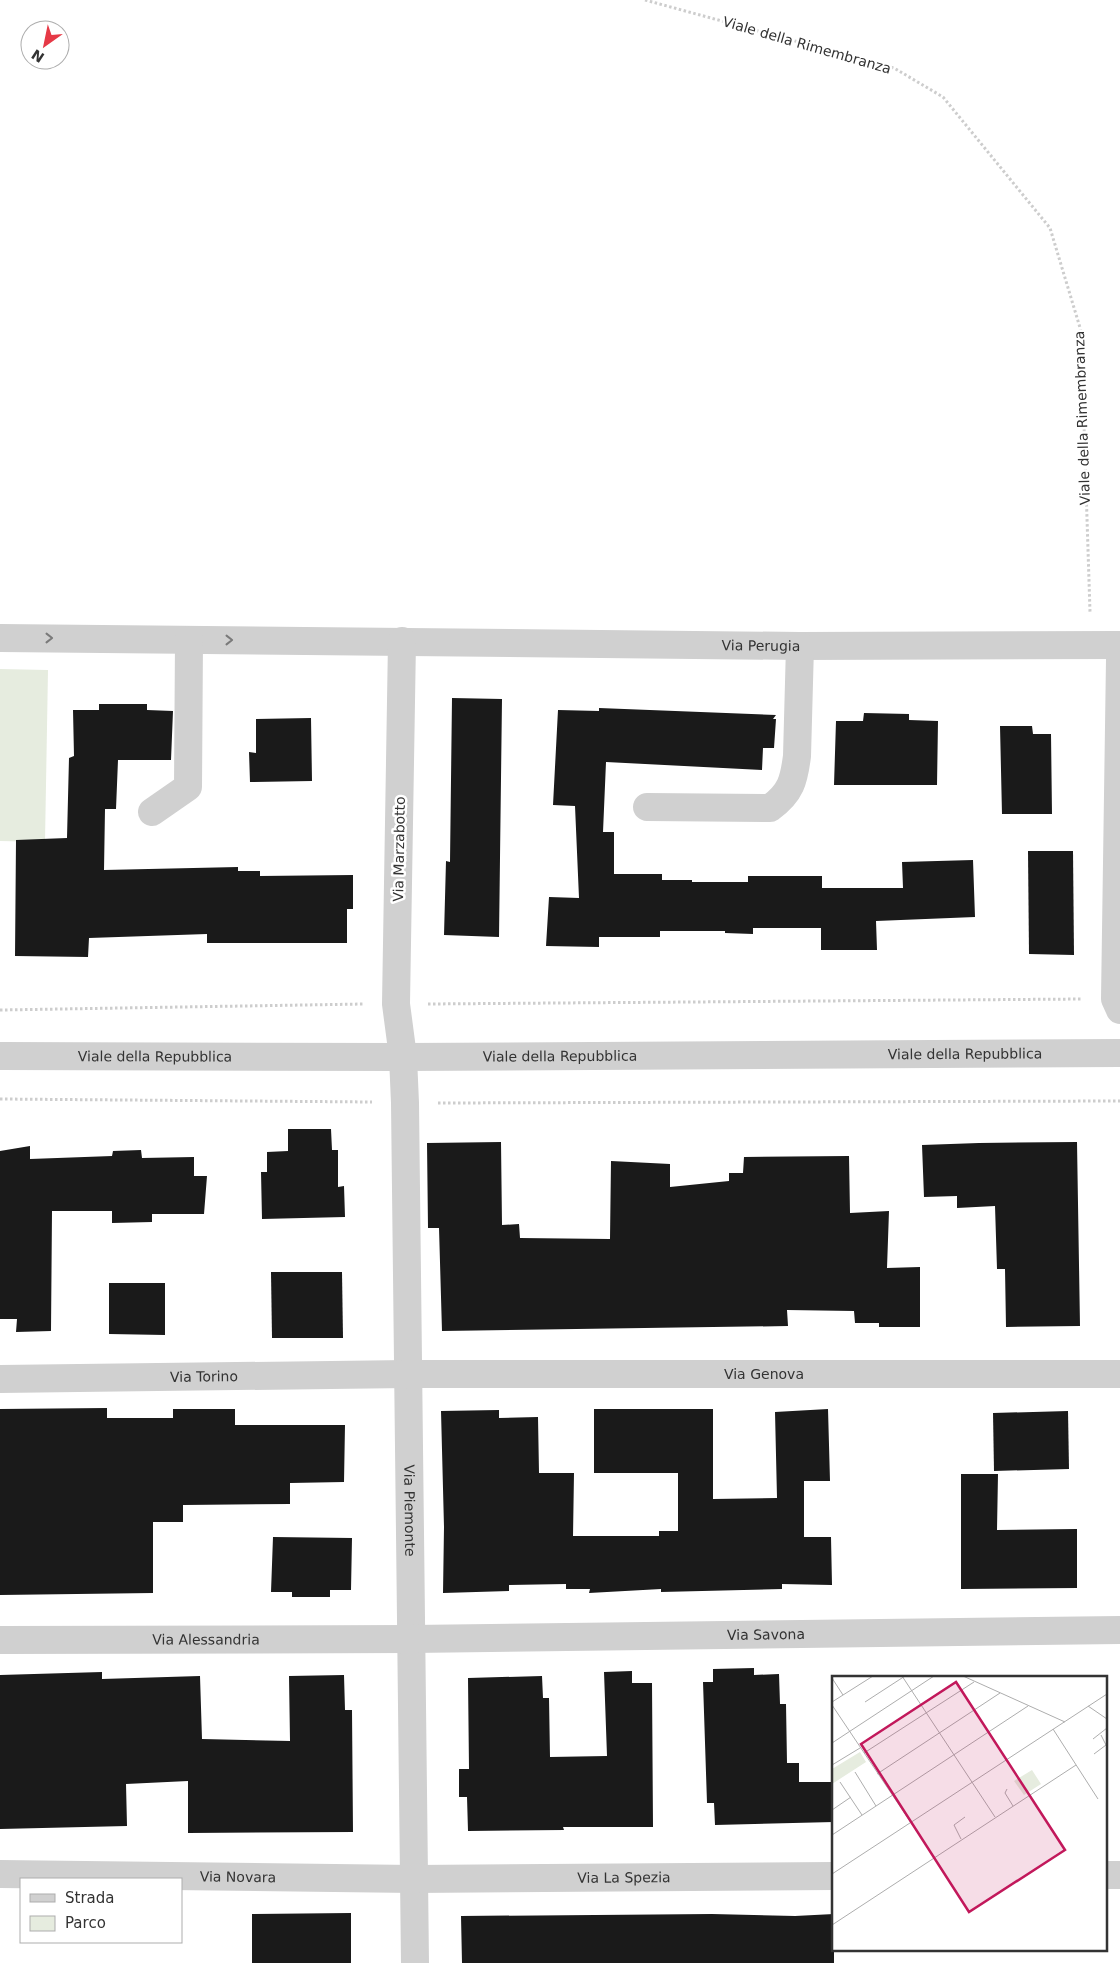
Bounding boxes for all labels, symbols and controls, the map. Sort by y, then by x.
street label: Viale della Rimembranza [721,13,893,77]
north arrow [20,20,70,70]
text: N [29,46,47,66]
street label: Viale della Rimembranza [1071,331,1093,505]
one-way arrow [45,633,53,644]
one-way arrow [225,635,233,645]
street label: Via Perugia [721,637,800,654]
street label: Via Marzabotto [390,796,408,902]
street label: Viale della Repubblica [888,1045,1042,1062]
street label: Viale della Repubblica [78,1048,232,1065]
street label: Viale della Repubblica [483,1048,637,1065]
street label: Via Genova [724,1366,804,1382]
street label: Via Torino [170,1368,238,1385]
street label: Via Piemonte [401,1464,418,1557]
street label: Via Savona [727,1626,805,1643]
street label: Via Alessandria [152,1631,260,1648]
inset map [832,1676,1108,1950]
street label: Via Novara [200,1868,276,1885]
street label: Via La Spezia [577,1869,671,1886]
legend [20,1878,182,1943]
text: Strada [65,1889,114,1907]
text: Parco [65,1914,106,1932]

